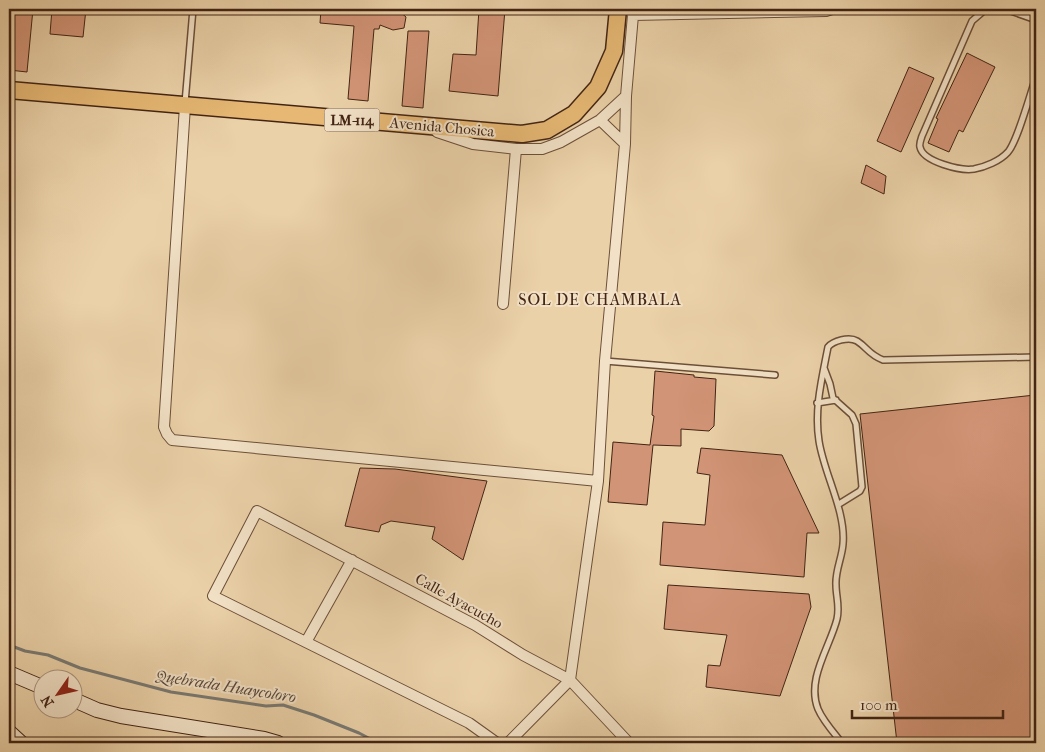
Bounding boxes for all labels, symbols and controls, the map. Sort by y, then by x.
road number: LM-114 [324,108,380,132]
street label: Avenida Chosica [388,113,496,141]
district label: SOL DE CHAMBALA [518,290,682,309]
street label: Calle Ayacucho [412,570,506,633]
water label: Quebrada Huaycoloro [153,665,298,707]
north arrow [32,670,82,720]
scale bar [852,687,1004,719]
text: N [37,692,58,710]
text: 100 m [860,696,898,714]

